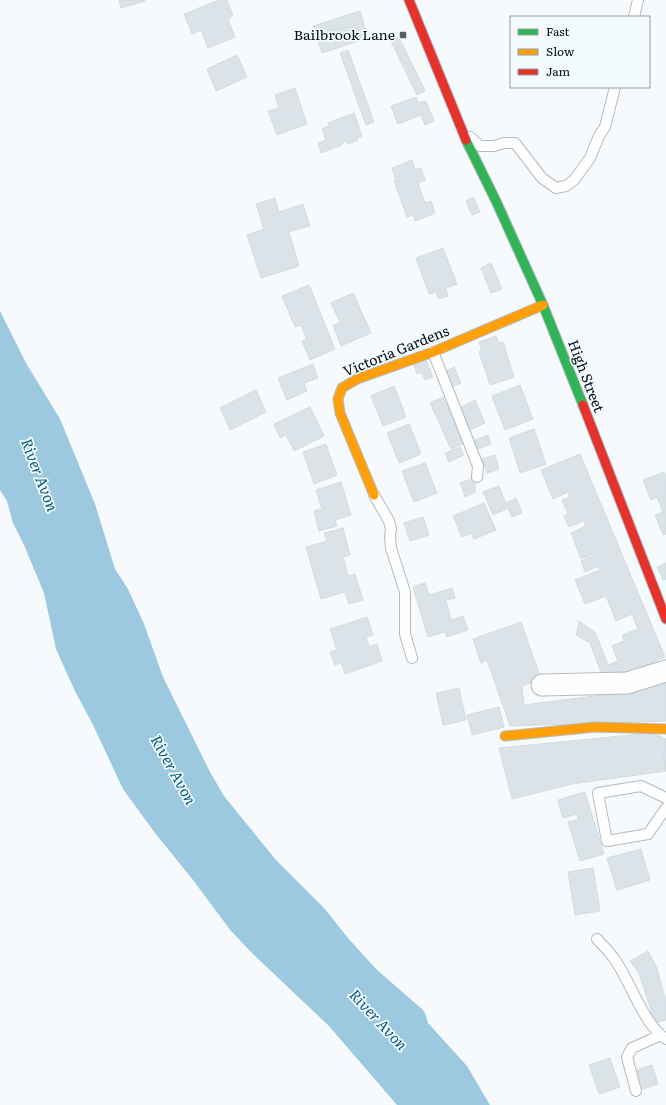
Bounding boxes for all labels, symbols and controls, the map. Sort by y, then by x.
legend [510,16,650,88]
text: Fast [546,22,570,40]
place label: Bailbrook Lane [294,24,395,44]
marker: Bailbrook Lane [398,30,408,40]
text: Slow [546,42,575,60]
text: Jam [546,62,571,80]
street label: Victoria Gardens [340,320,452,380]
street label: High Street [564,336,610,415]
water label: River Avon [16,435,65,514]
water label: River Avon [146,730,203,808]
water label: River Avon [345,983,414,1055]

